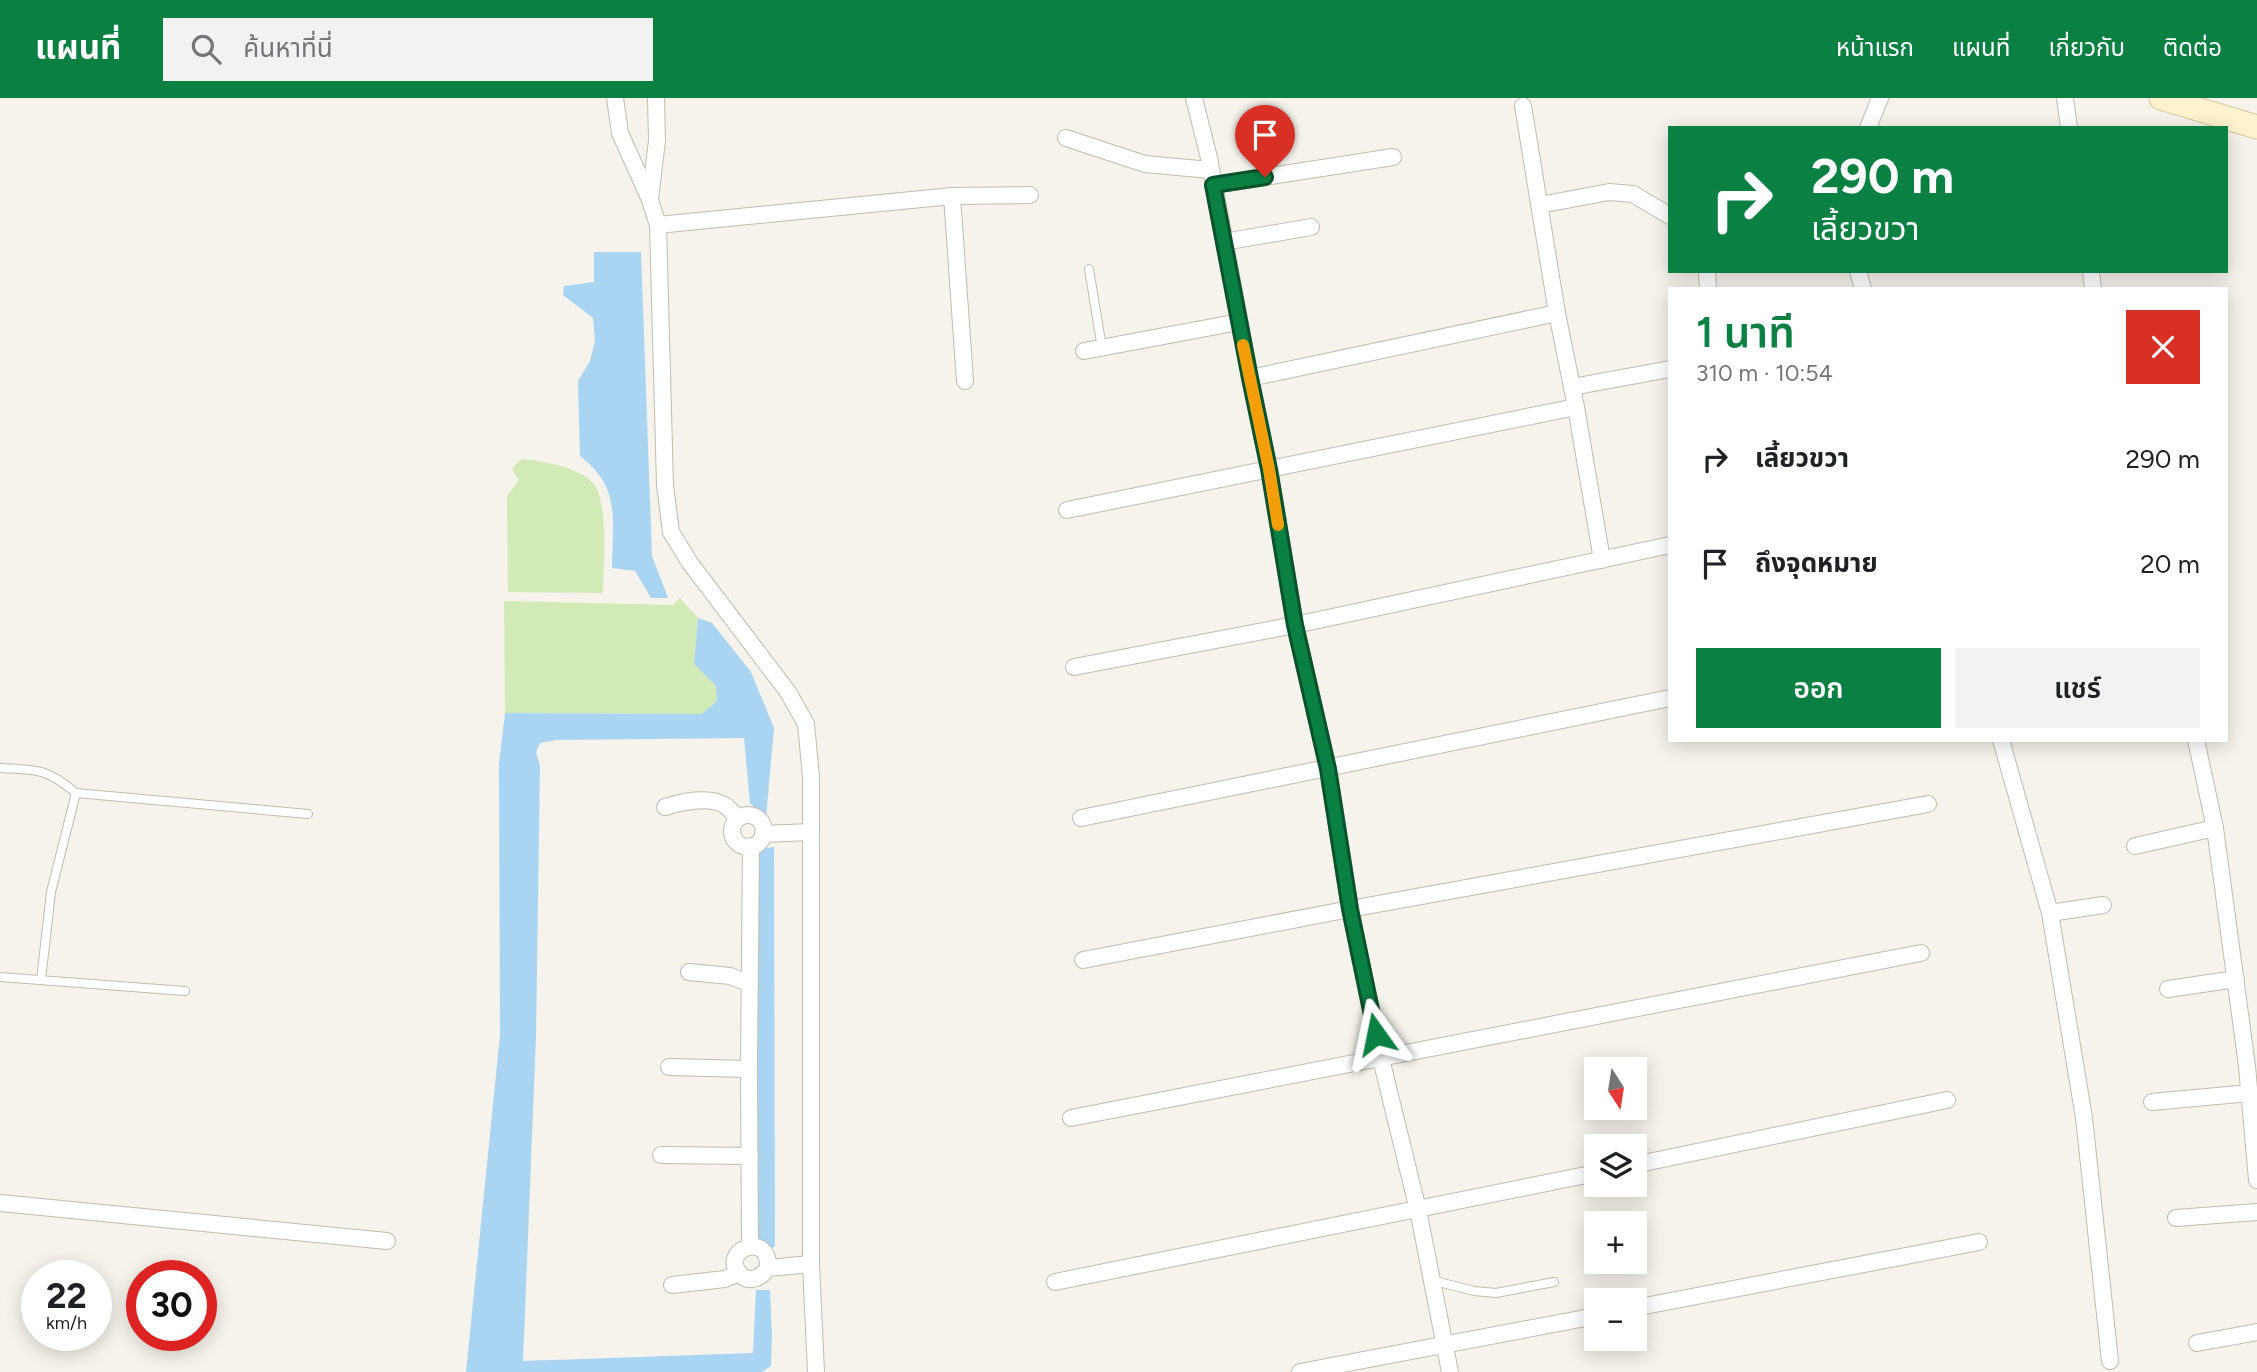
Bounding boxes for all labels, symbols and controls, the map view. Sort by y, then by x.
search box [163,18,653,81]
text: แผนที่ [35,28,121,67]
icon: search [187,30,225,68]
text: ค้นหาที่นี่ [243,32,333,64]
text: หน้าแรก [1836,33,1914,62]
text: แผนที่ [1952,33,2010,62]
text: เกี่ยวกับ [2048,33,2125,62]
text: ติดต่อ [2163,33,2222,62]
pin [1235,105,1295,177]
icon: arrive [1246,116,1284,154]
text: 290 m [1811,146,1954,205]
icon: right [1696,154,1787,245]
text: เลี้ยวขวา [1811,210,1919,248]
text: 1 นาที [1696,307,1795,358]
button: close [2126,310,2200,384]
text: 310 m · 10:54 [1696,359,1833,387]
icon: right [1696,440,1734,478]
text: เลี้ยวขวา [1755,442,1849,474]
text: 290 m [2126,443,2200,475]
icon: arrive [1696,545,1734,583]
text: ถึงจุดหมาย [1755,547,1878,579]
text: 20 m [2140,548,2200,580]
button: ออก [1696,648,1941,728]
button: แชร์ [1955,648,2200,728]
position arrow [1339,997,1413,1071]
north arrow [1584,1057,1647,1120]
map controls [1584,1057,1647,1351]
button: layers [1584,1134,1647,1197]
button: + [1584,1211,1647,1274]
speed limit sign: 30 [126,1260,217,1351]
text: 22 [46,1275,87,1317]
button: − [1584,1288,1647,1351]
text: km/h [46,1312,87,1334]

